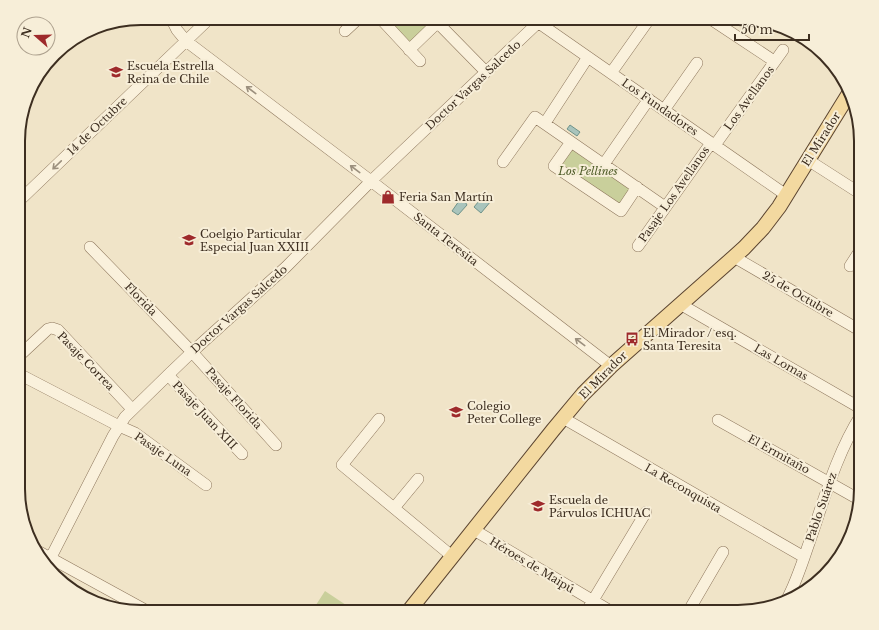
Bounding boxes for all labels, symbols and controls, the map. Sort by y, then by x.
north arrow [16,16,56,56]
scale bar [735,16,809,42]
text: 50 m [741,22,773,37]
text: N [18,25,35,40]
street label: Doctor Vargas Salcedo [422,37,524,133]
place label: Escuela Estrella Reina de Chile [127,59,215,86]
street label: Los Avellanos [721,63,777,133]
school or university icon: Escuela Estrella Reina de Chile [108,64,124,80]
street label: Los Fundadores [619,75,701,139]
one-way arrow [246,86,257,94]
street label: 14 de Octubre [64,94,130,158]
street label: El Mirador [799,109,844,169]
street label: Pasaje Los Avellanos [636,143,712,245]
one-way arrow [52,160,62,170]
one-way arrow [349,164,360,173]
park label: Los Pellines [557,164,618,178]
shop icon: Feria San Martín [380,189,396,205]
place label: Feria San Martín [399,190,494,204]
street label: Santa Teresita [411,209,482,269]
place label: Coelgio Particular Especial Juan XXIII [200,227,309,254]
school or university icon: Coelgio Particular Especial Juan XXIII [181,232,197,248]
street label: Doctor Vargas Salcedo [188,262,290,356]
street label: 25 de Octubre [760,268,836,320]
street label: Florida [122,280,161,319]
place label: El Mirador / esq. Santa Teresita [643,326,737,353]
street label: Pasaje Correa [54,329,118,394]
bus stop icon: El Mirador / esq. Santa Teresita [624,331,640,347]
one-way arrow [574,338,585,346]
street label: Las Lomas [751,341,811,383]
street label: El Mirador [576,348,630,402]
street label: Pasaje Florida [203,364,266,432]
street label: Pasaje Juan XIII [170,378,240,452]
place label: Colegio Peter College [467,399,541,426]
school or university icon: Colegio Peter College [448,404,464,420]
street label: Pasaje Luna [132,429,195,479]
street label: El Ermitaño [746,431,812,477]
street label: La Reconquista [642,460,725,516]
street label: Pablo Suárez [803,470,839,544]
place label: Escuela de Párvulos ICHUAC [549,493,650,520]
school or university icon: Escuela de Párvulos ICHUAC [530,498,546,514]
street label: Héroes de Maipú [487,534,578,596]

